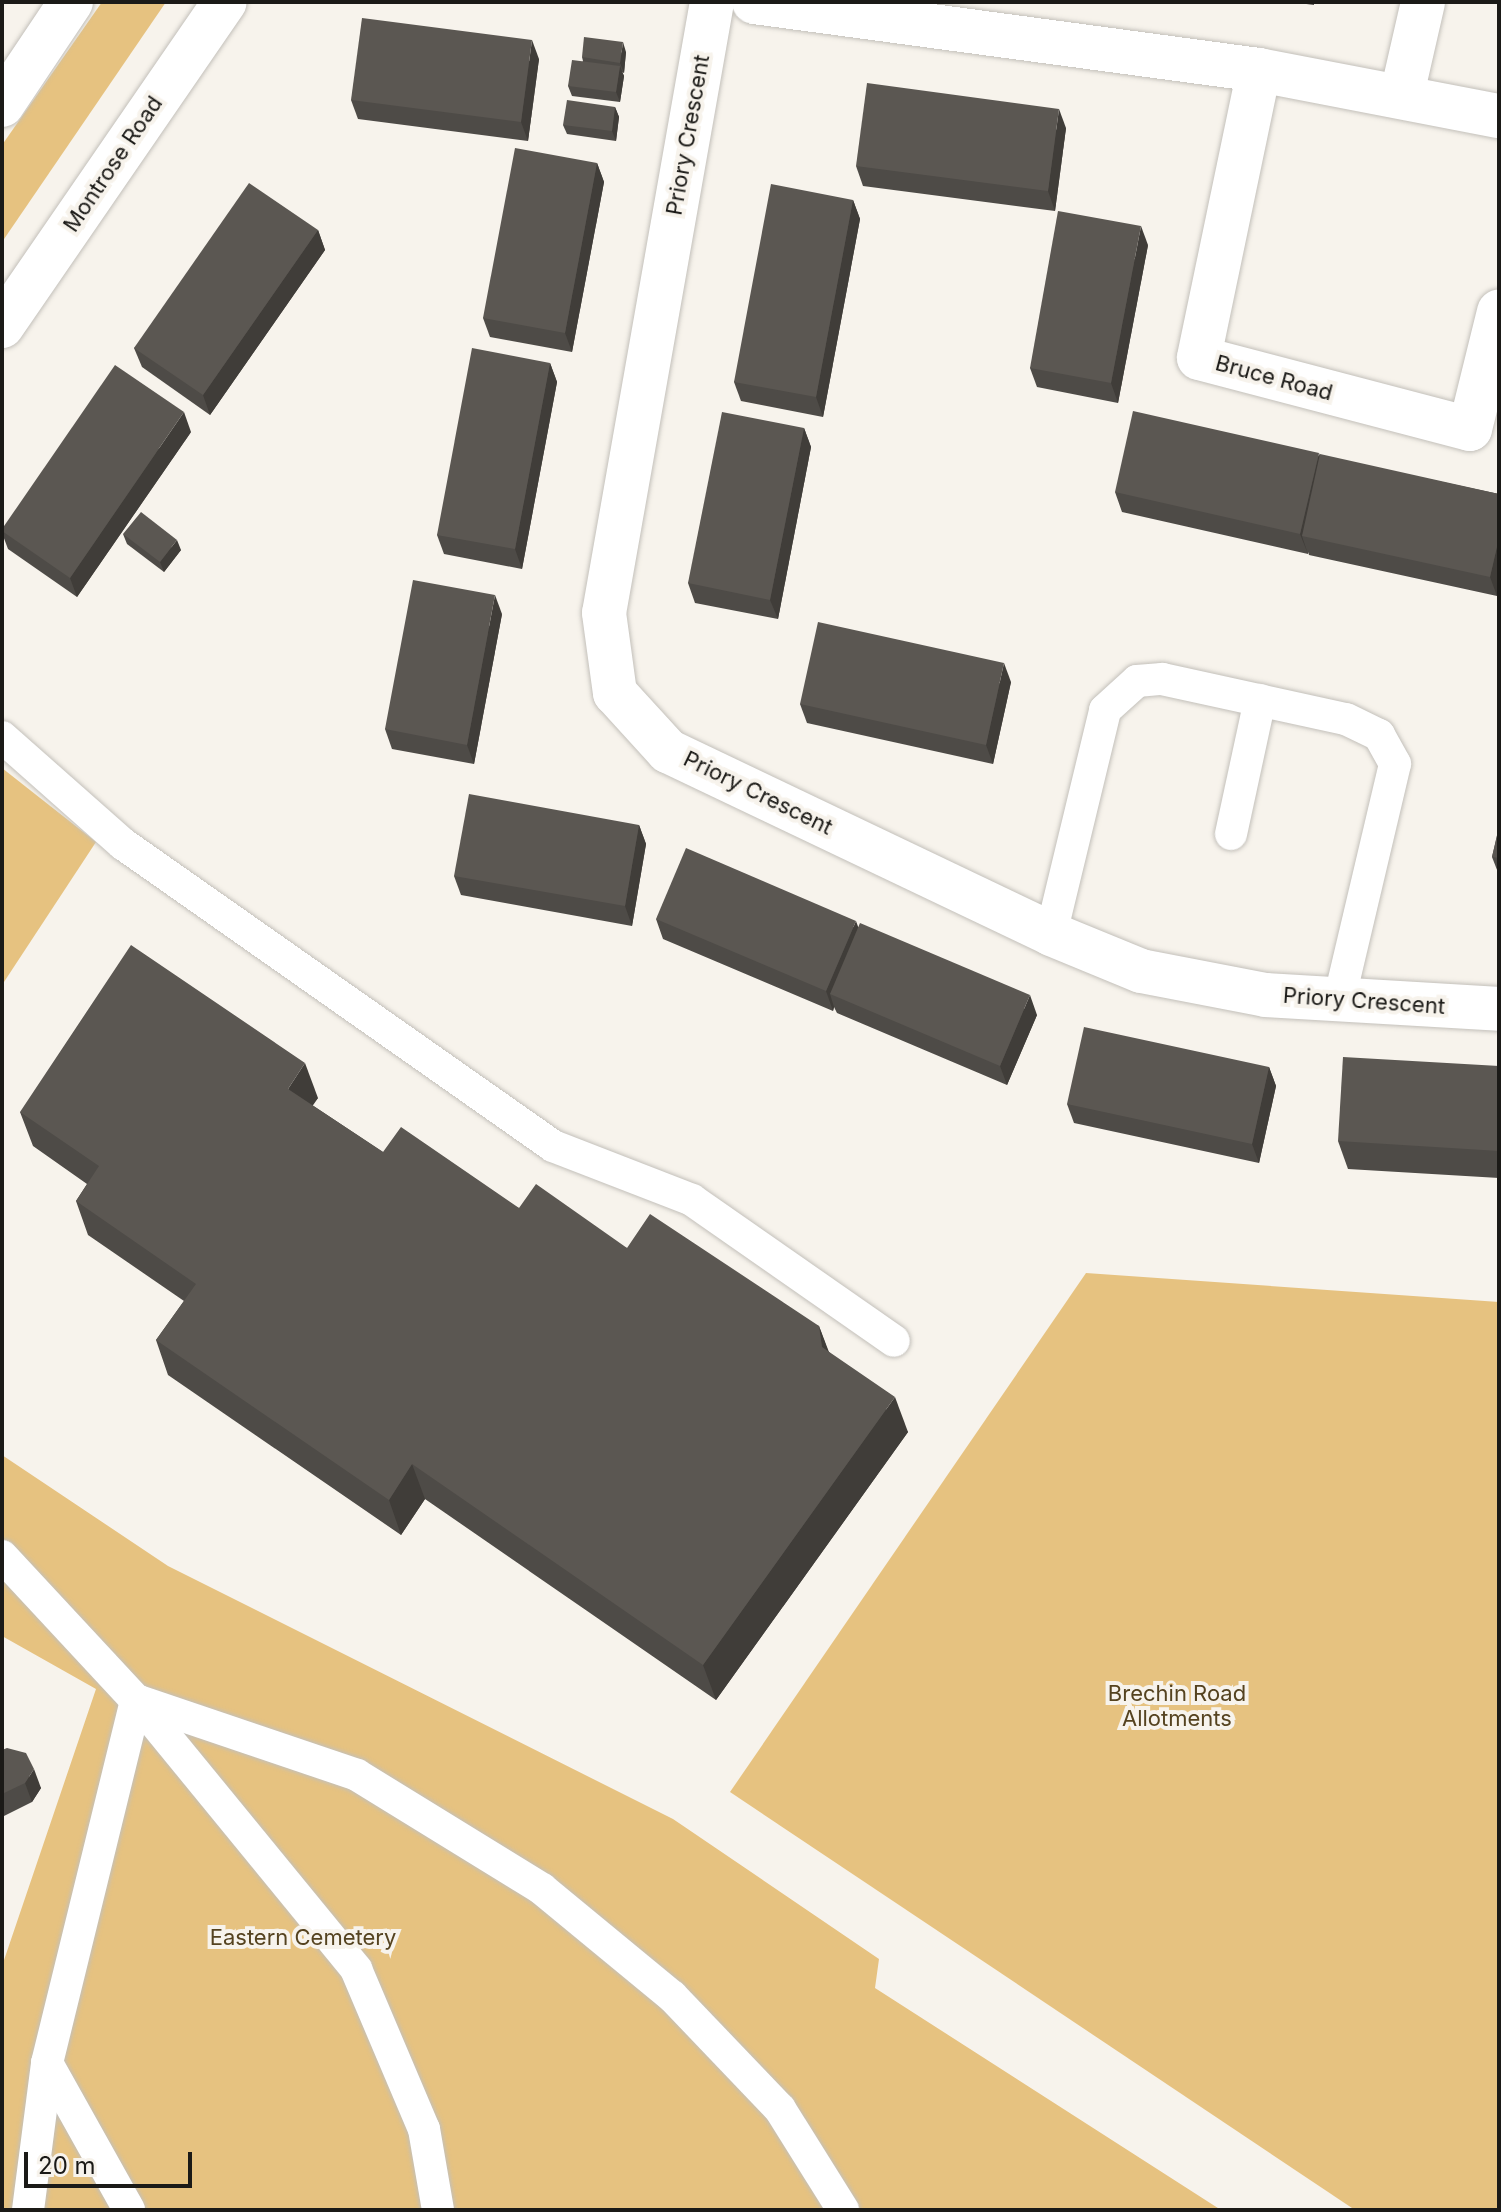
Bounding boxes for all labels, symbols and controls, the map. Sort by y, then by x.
street label: Priory Crescent [661,53,715,217]
street label: Montrose Road [58,91,168,237]
street label: Bruce Road [1212,350,1336,406]
street label: Priory Crescent [679,746,837,840]
street label: Priory Crescent [1282,982,1446,1020]
park label: Brechin Road Allotments [1108,1680,1246,1732]
park label: Eastern Cemetery [210,1925,396,1951]
scale bar [28,2136,196,2186]
text: 20 m [38,2151,96,2180]

